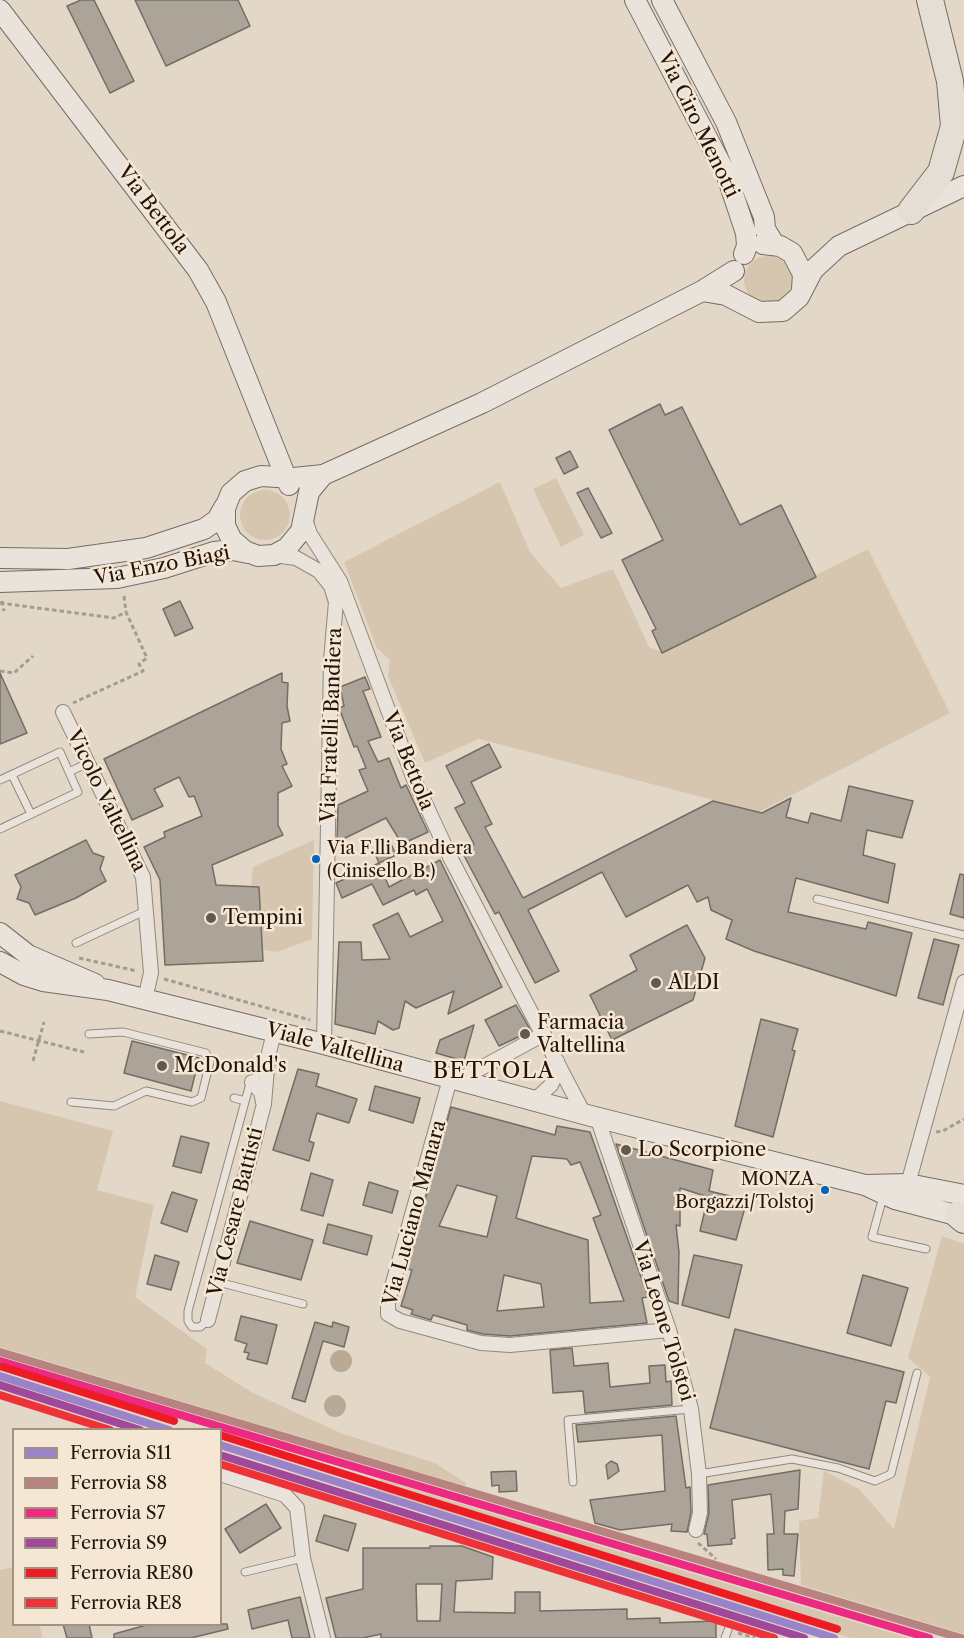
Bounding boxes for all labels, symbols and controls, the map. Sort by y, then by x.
street label: Via Ciro Menotti [652,48,744,202]
street label: Via Bettola [112,161,194,259]
street label: Via Enzo Biagi [92,541,232,591]
street label: Via Fratelli Bandiera [317,627,347,823]
street label: Via Bettola [377,708,439,814]
street label: Vicolo Valtellina [61,726,151,876]
place label: Via F.lli Bandiera (Cinisello B.) [327,838,473,880]
marker: Via F.lli Bandiera (Cinisello B.) [310,853,322,865]
place label: Tempini [223,906,303,930]
marker: Tempini [204,911,218,925]
place label: ALDI [668,971,719,995]
marker: ALDI [649,976,663,990]
place label: Farmacia Valtellina [537,1011,625,1058]
street label: Viale Valtellina [263,1018,407,1078]
marker: Farmacia Valtellina [518,1027,532,1041]
place label: McDonald's [174,1054,287,1078]
marker: McDonald's [155,1059,169,1073]
district label: BETTOLA [433,1059,555,1085]
street label: Via Luciano Manara [379,1117,451,1309]
street label: Via Cesare Battisti [203,1125,269,1299]
place label: Lo Scorpione [638,1138,766,1162]
marker: Lo Scorpione [619,1143,633,1157]
place label: MONZA Borgazzi/Tolstoj [675,1169,814,1212]
marker: MONZA Borgazzi/Tolstoj [819,1184,831,1196]
street label: Via Leone Tolstoi [627,1238,699,1404]
legend [12,1428,222,1626]
text: Ferrovia S11 [70,1442,172,1464]
text: Ferrovia S8 [70,1472,167,1494]
text: Ferrovia S7 [70,1502,165,1524]
text: Ferrovia S9 [70,1532,167,1554]
text: Ferrovia RE80 [70,1562,193,1584]
text: Ferrovia RE8 [70,1592,182,1614]

